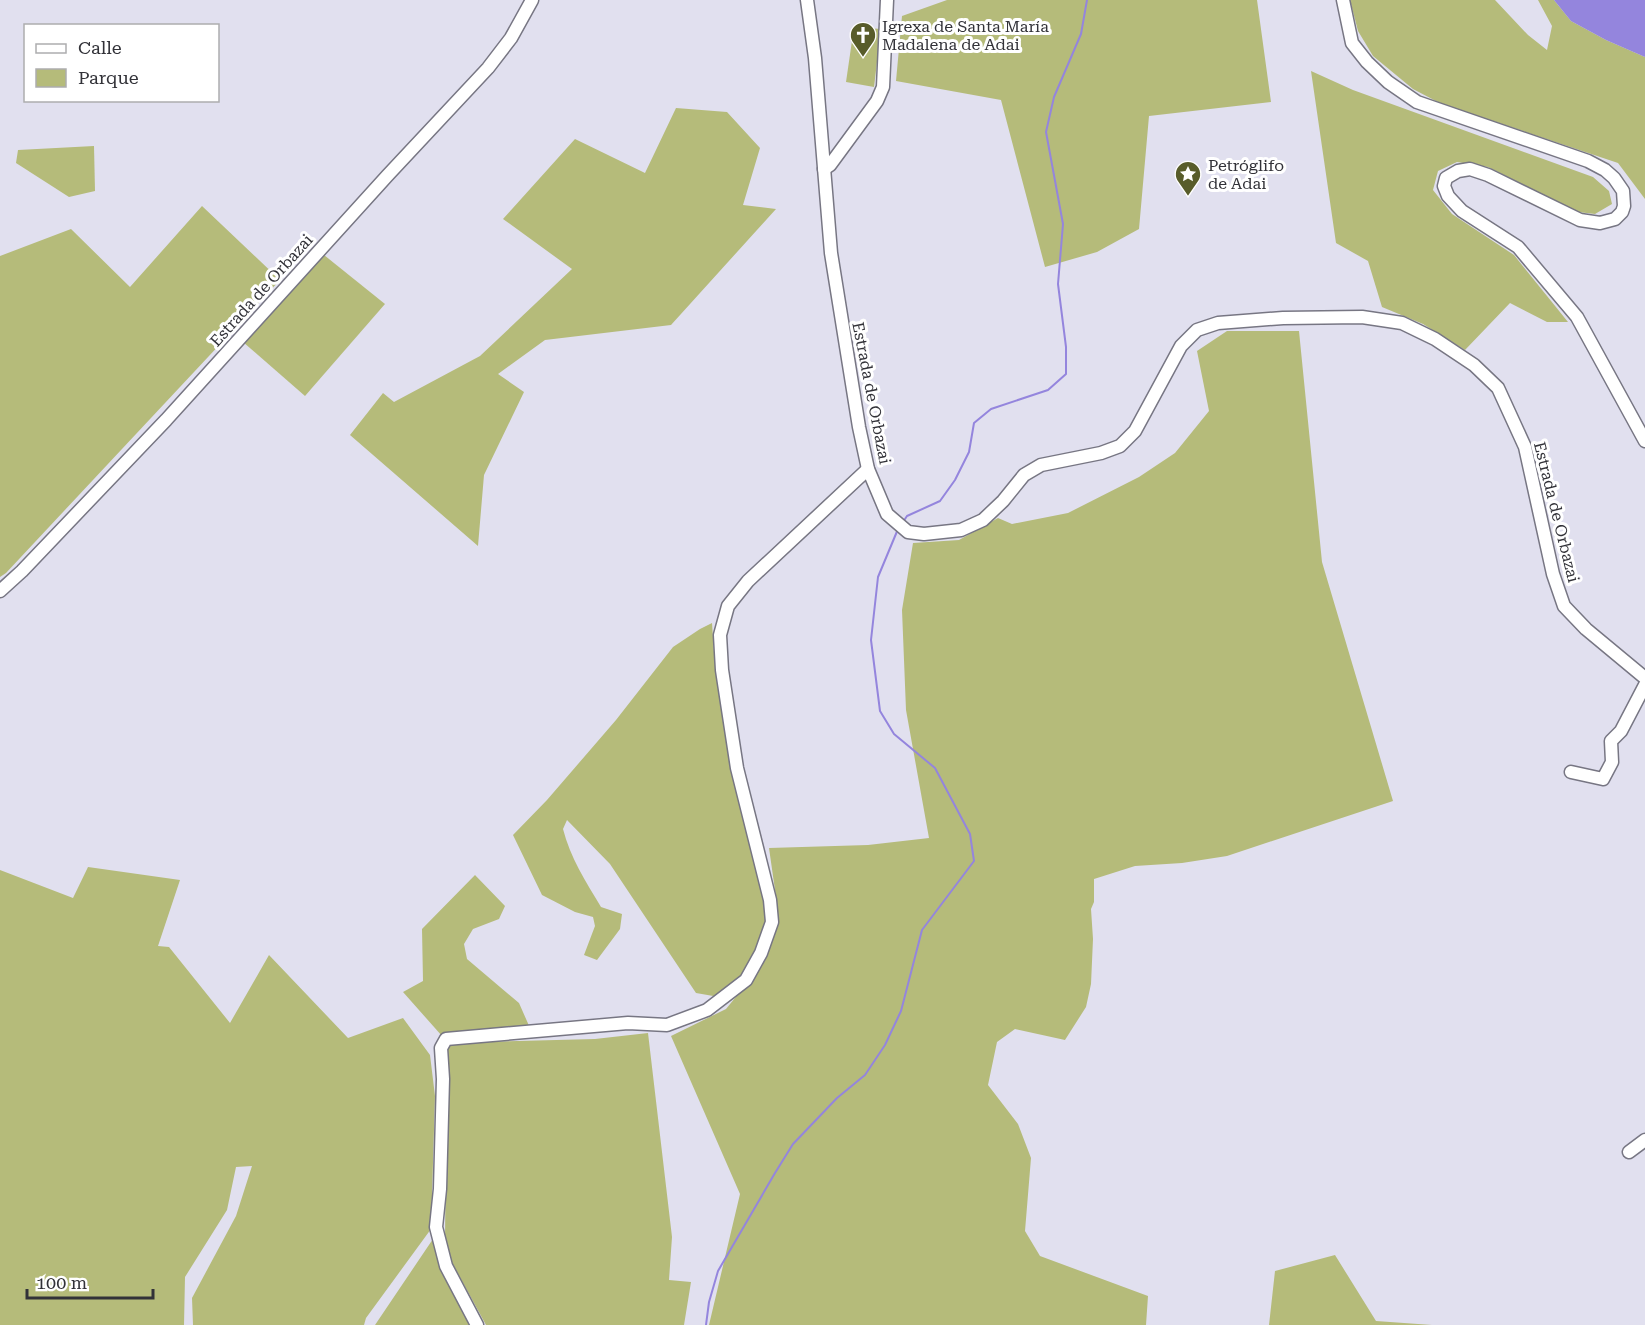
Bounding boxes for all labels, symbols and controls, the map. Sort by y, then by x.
place label: Igrexa de Santa María Madalena de Adai [882,17,1049,54]
church icon: Igrexa de Santa María Madalena de Adai [848,20,878,58]
legend [24,24,219,102]
text: Calle [78,37,122,58]
text: Parque [78,67,139,88]
place label: Petróglifo de Adai [1208,156,1284,193]
place icon: Petróglifo de Adai [1173,159,1203,197]
street label: Estrada de Orbazai [206,230,317,350]
street label: Estrada de Orbazai [848,320,895,466]
street label: Estrada de Orbazai [1530,440,1583,584]
scale bar [27,1262,153,1300]
text: 100 m [36,1272,87,1293]

